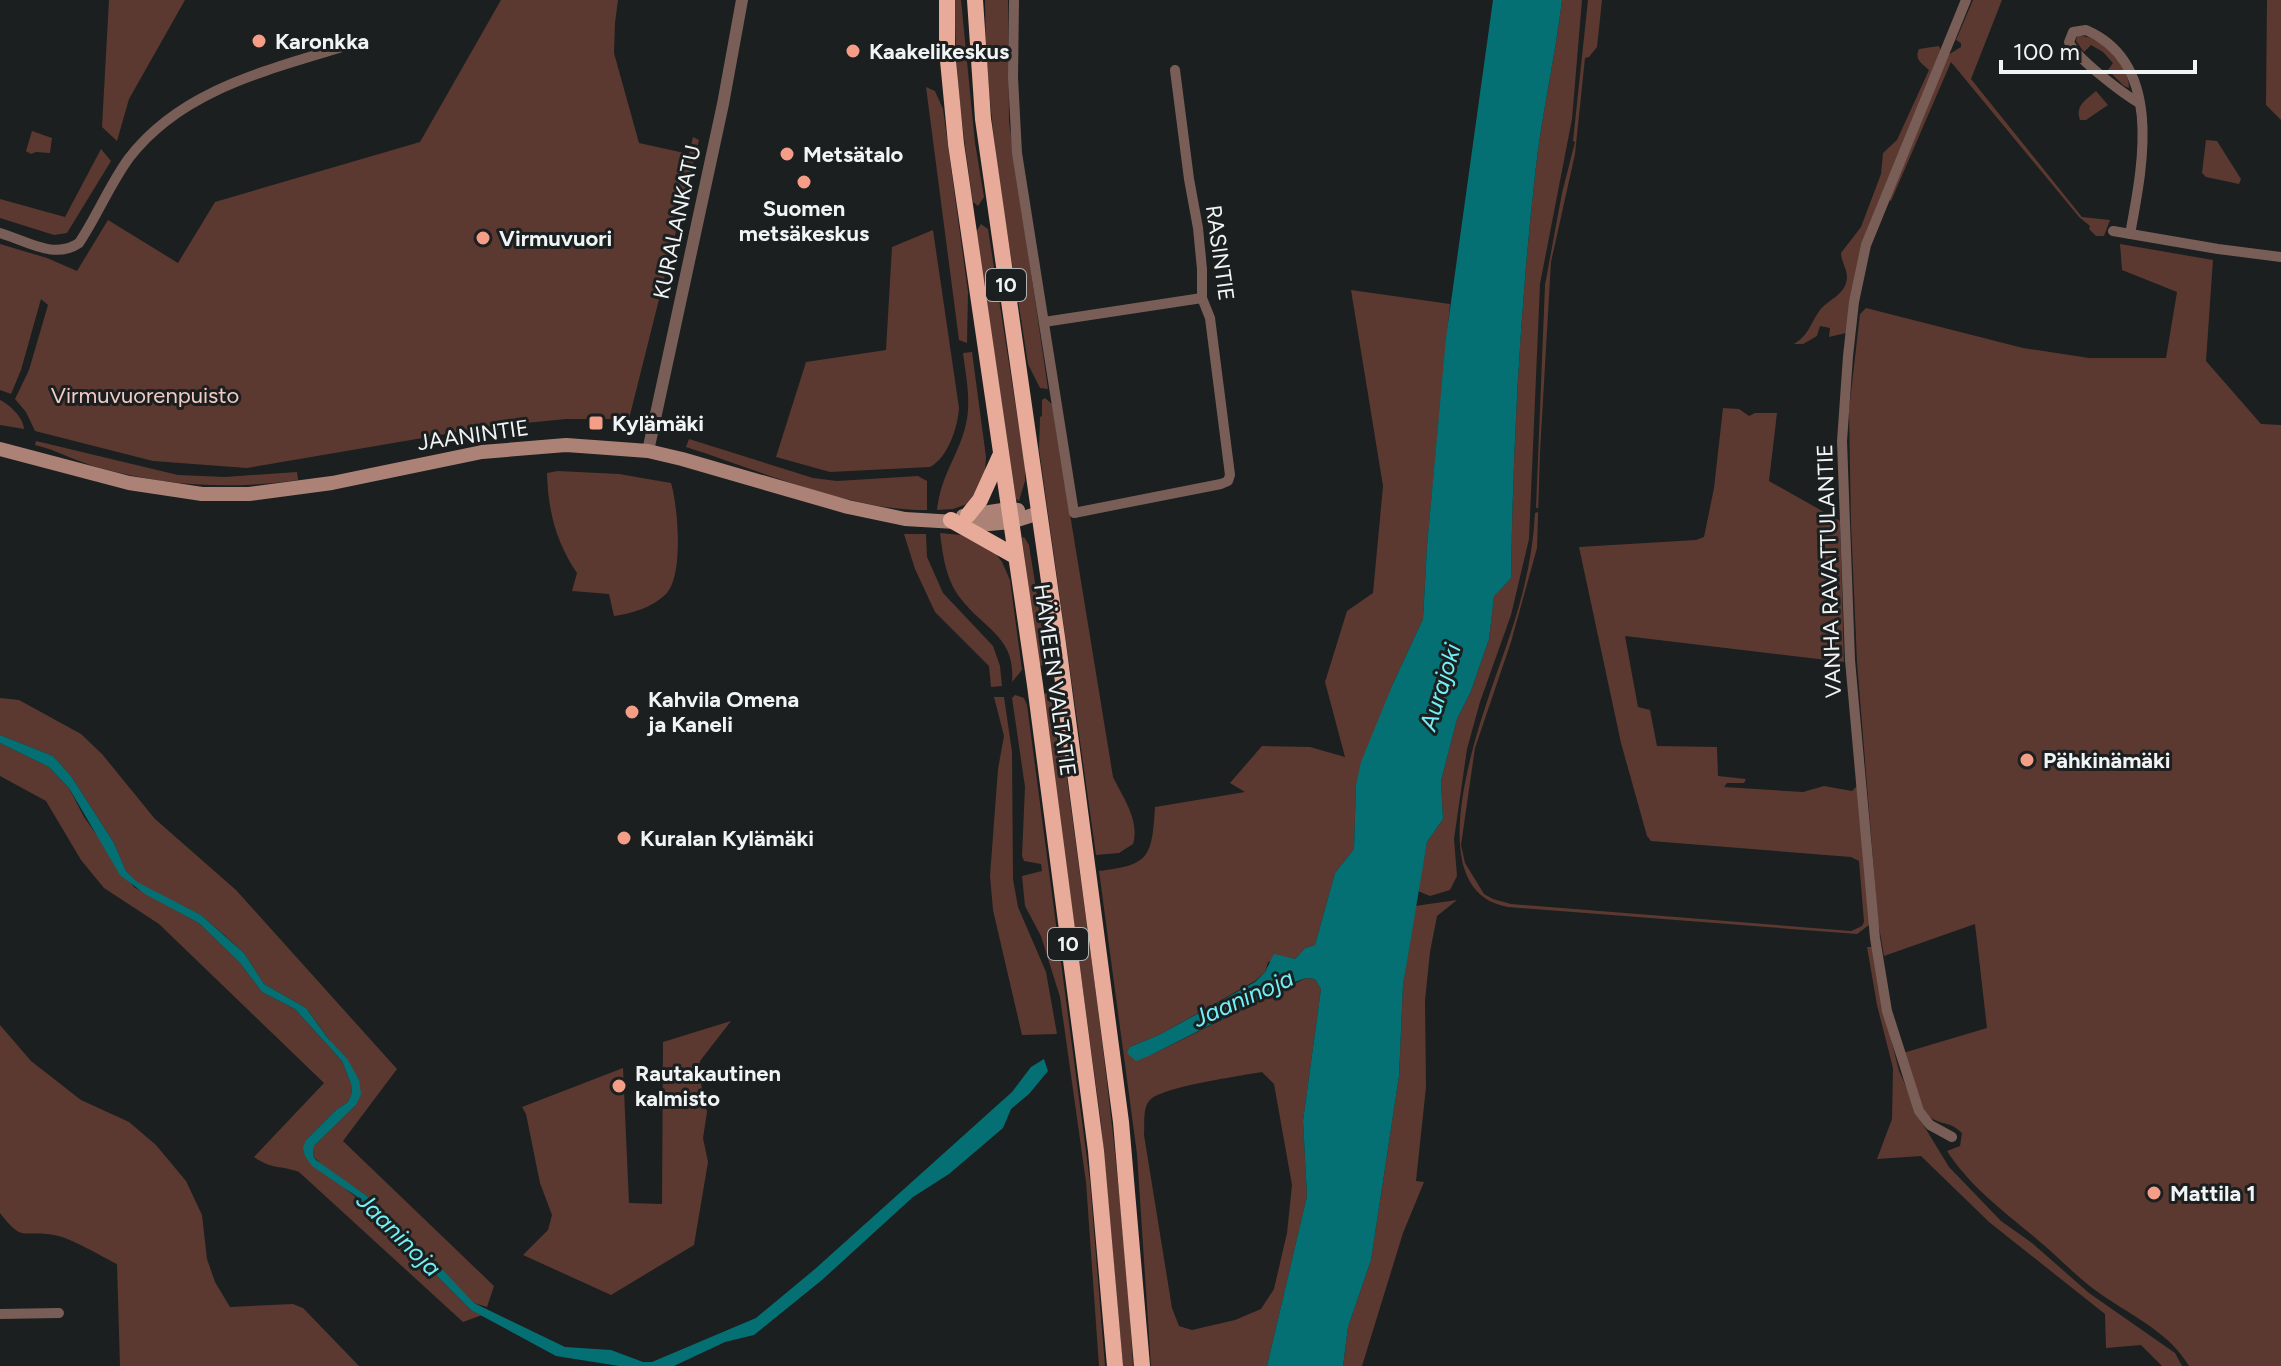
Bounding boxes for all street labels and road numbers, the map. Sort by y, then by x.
street label: KURALANKATU [647,143,707,301]
street label: RASINTIE [1200,203,1240,303]
road number: 10 [986,269,1026,301]
street label: JAANINTIE [416,414,530,456]
street label: VANHA RAVATTULANTIE [1811,444,1847,698]
street label: HÄMEEN VALTATIE [1028,582,1082,778]
road number: 10 [1048,928,1088,960]

